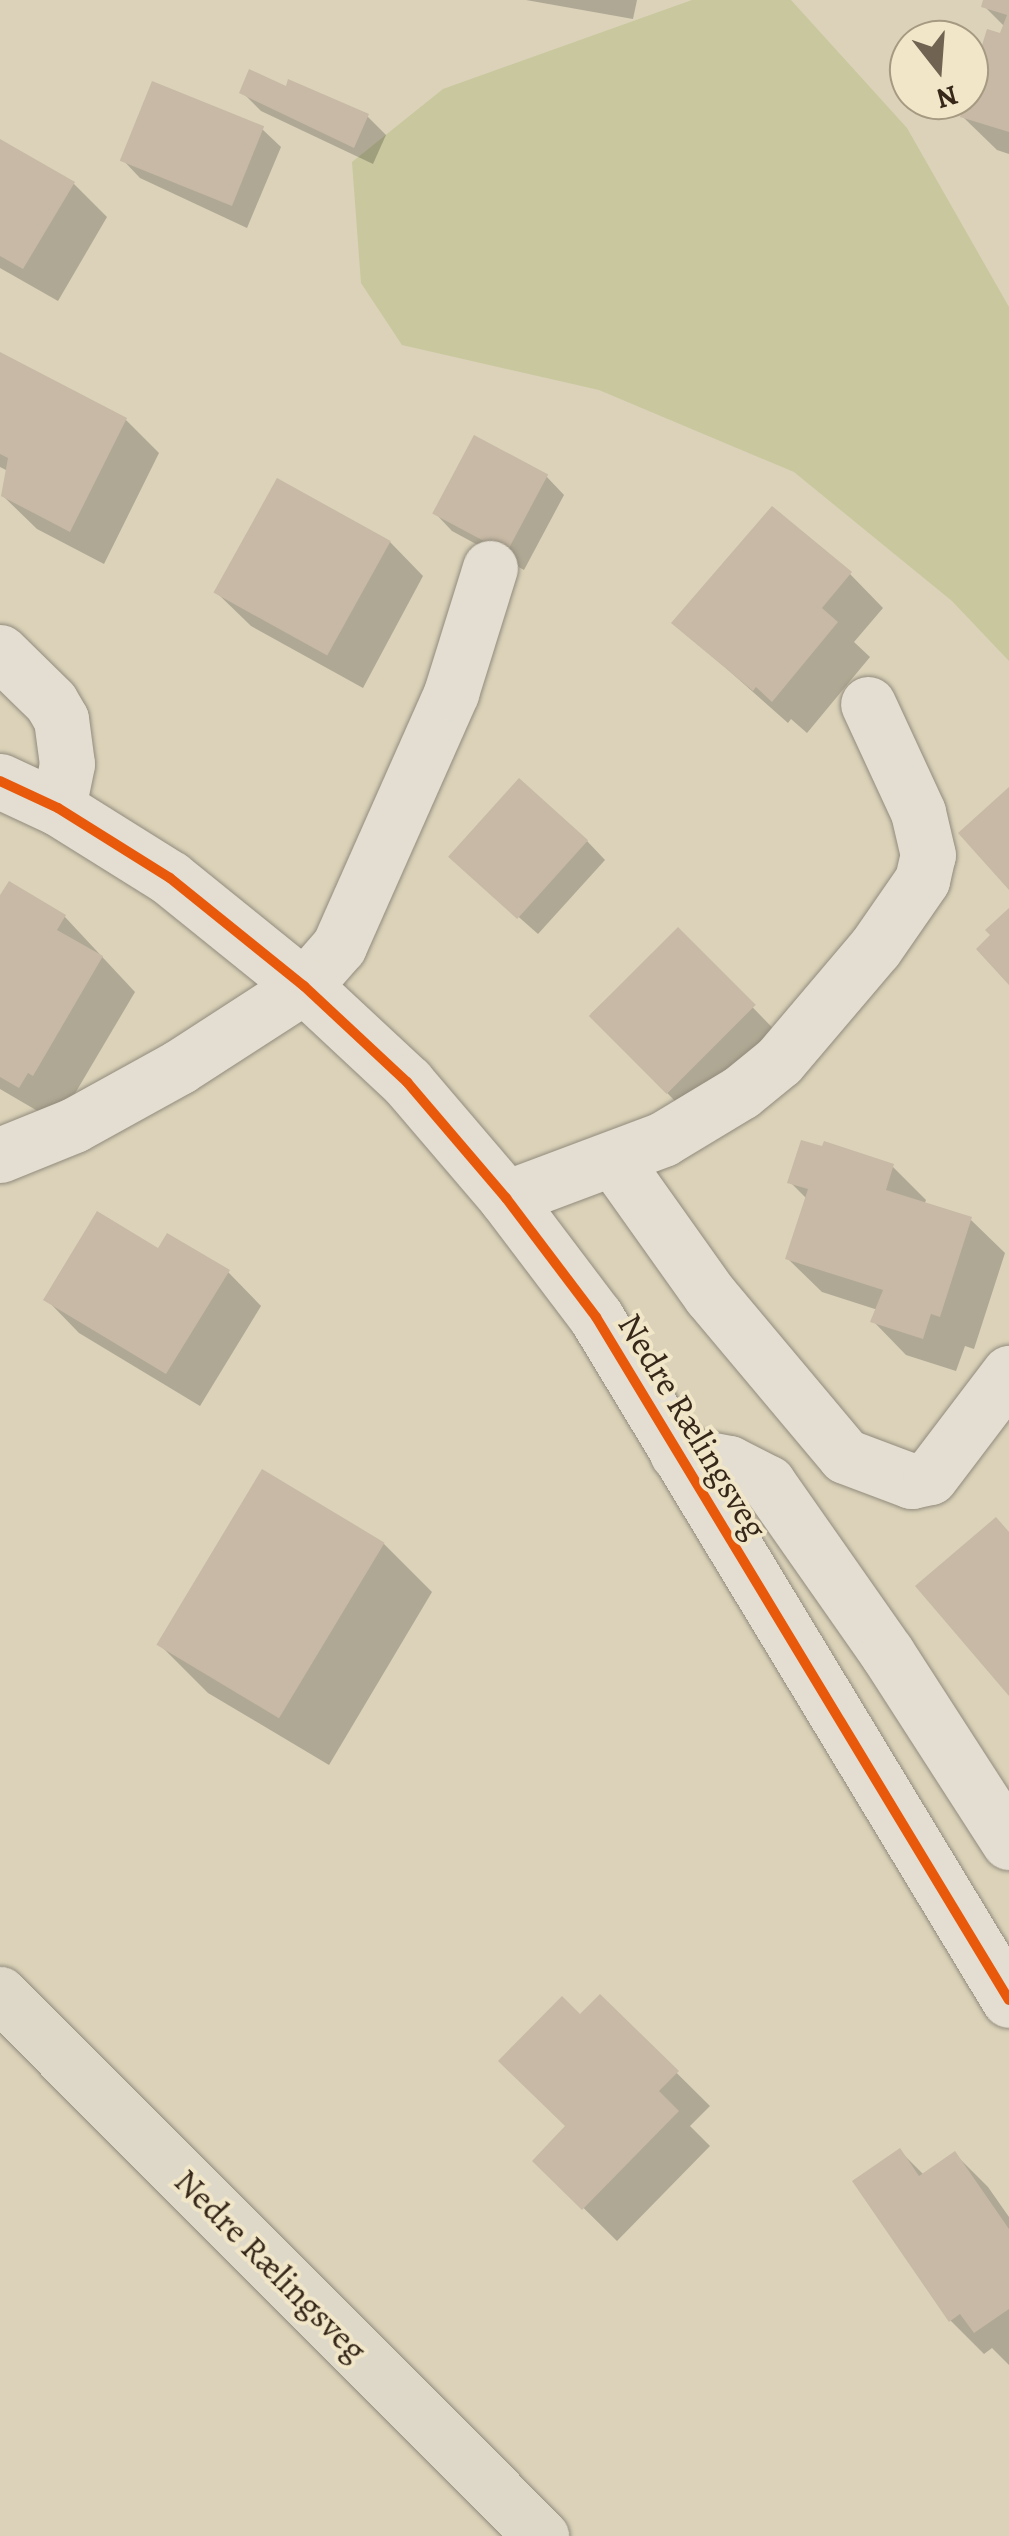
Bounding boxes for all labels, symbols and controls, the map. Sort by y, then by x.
north arrow [889,20,989,120]
text: N [932,76,962,118]
street label: Nedre Rælingsveg [609,1306,777,1546]
street label: Nedre Rælingsveg [166,2160,376,2370]

